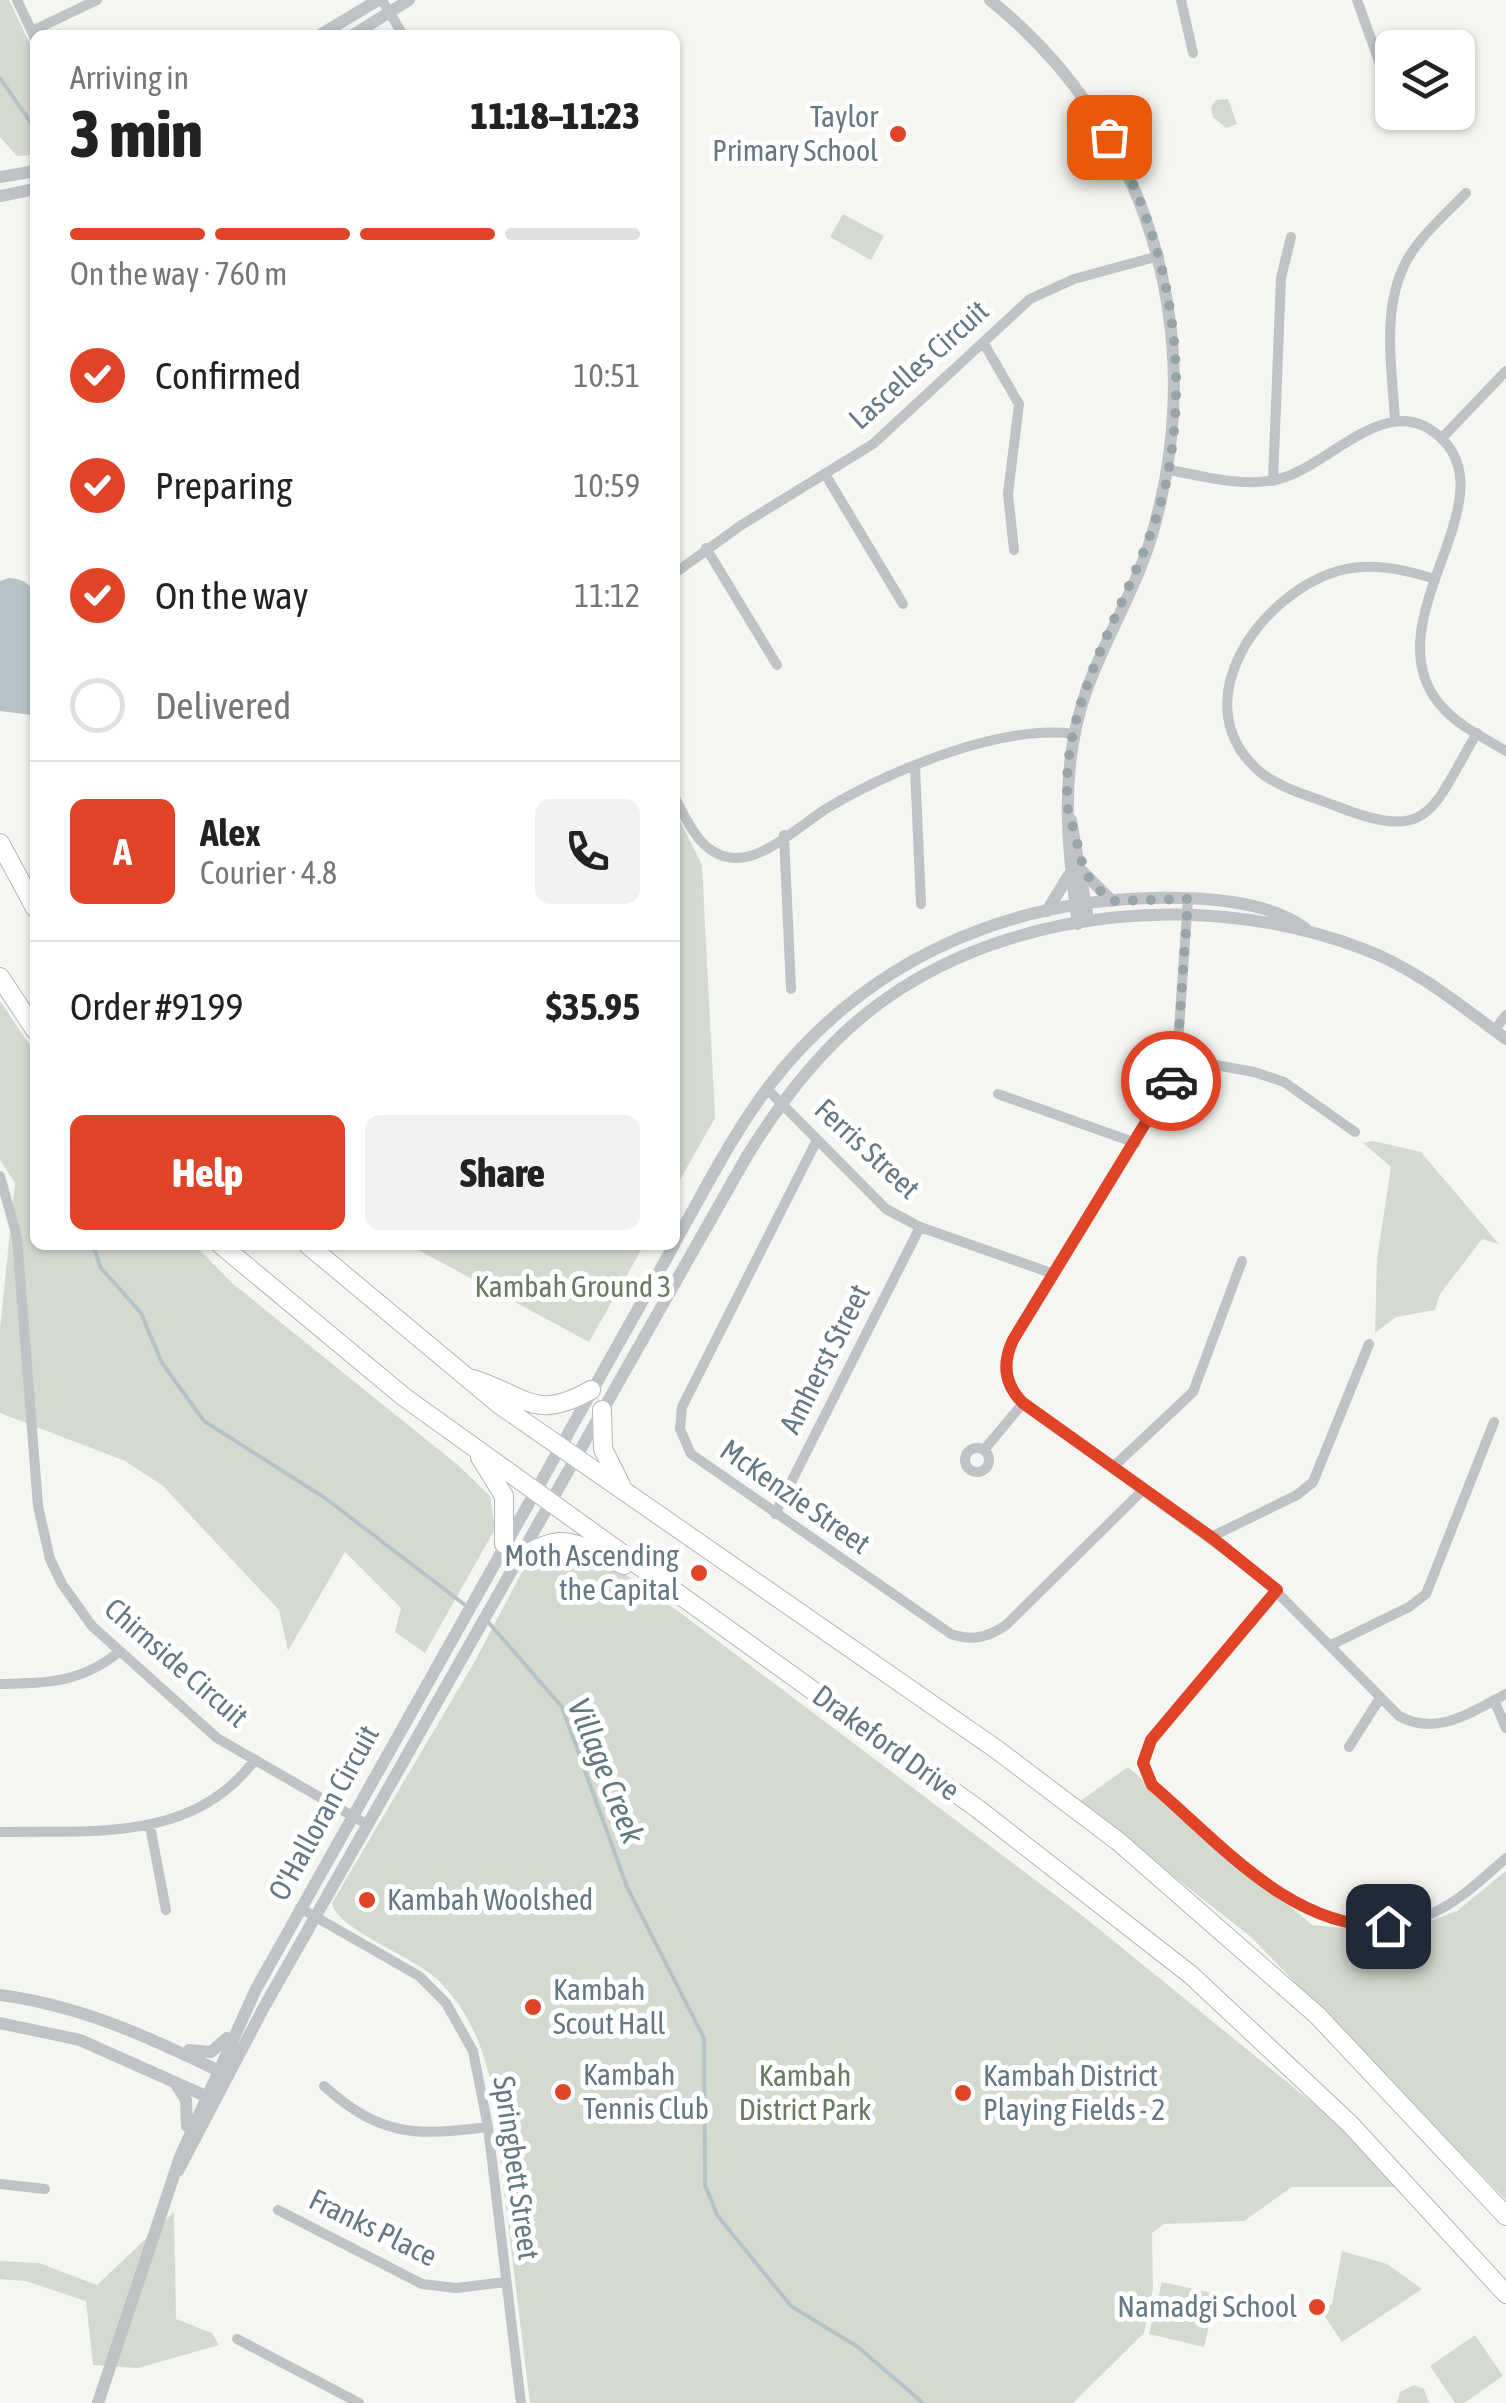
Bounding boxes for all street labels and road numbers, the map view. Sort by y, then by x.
street label: Lascelles Circuit [842,293,995,435]
street label: Ferris Street [808,1091,927,1205]
street label: Amherst Street [772,1278,876,1439]
street label: McKenzie Street [714,1432,877,1560]
street label: Chirnside Circuit [98,1591,255,1734]
street label: Drakeford Drive [807,1678,967,1807]
street label: O'Halloran Circuit [261,1719,385,1906]
street label: Springbett Street [487,2074,547,2262]
street label: Franks Place [304,2182,443,2273]

